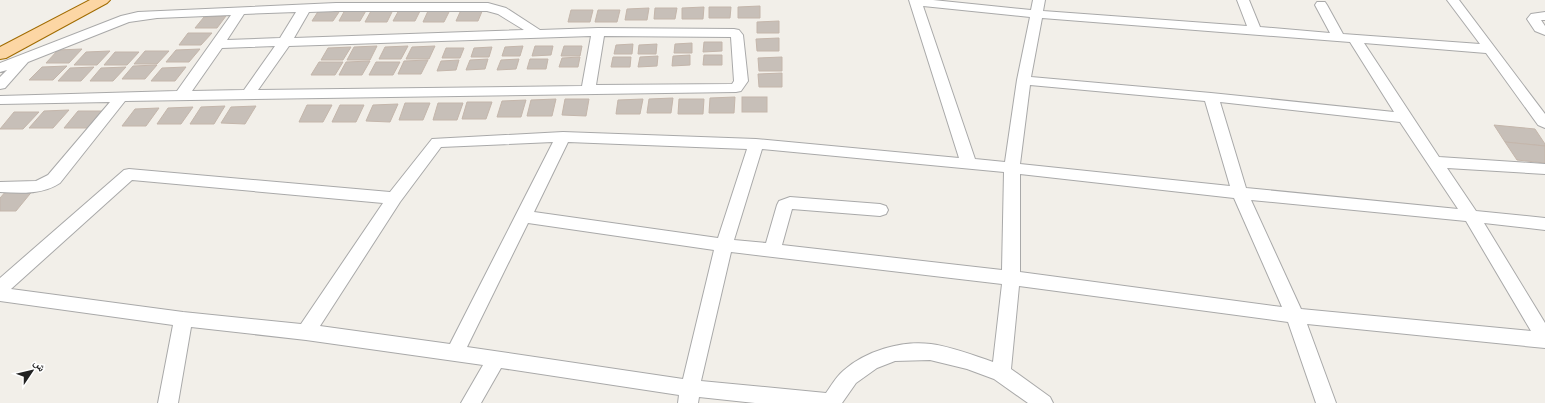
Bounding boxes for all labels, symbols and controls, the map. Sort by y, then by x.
north arrow [12,351,52,391]
text: ش [30,356,49,375]

